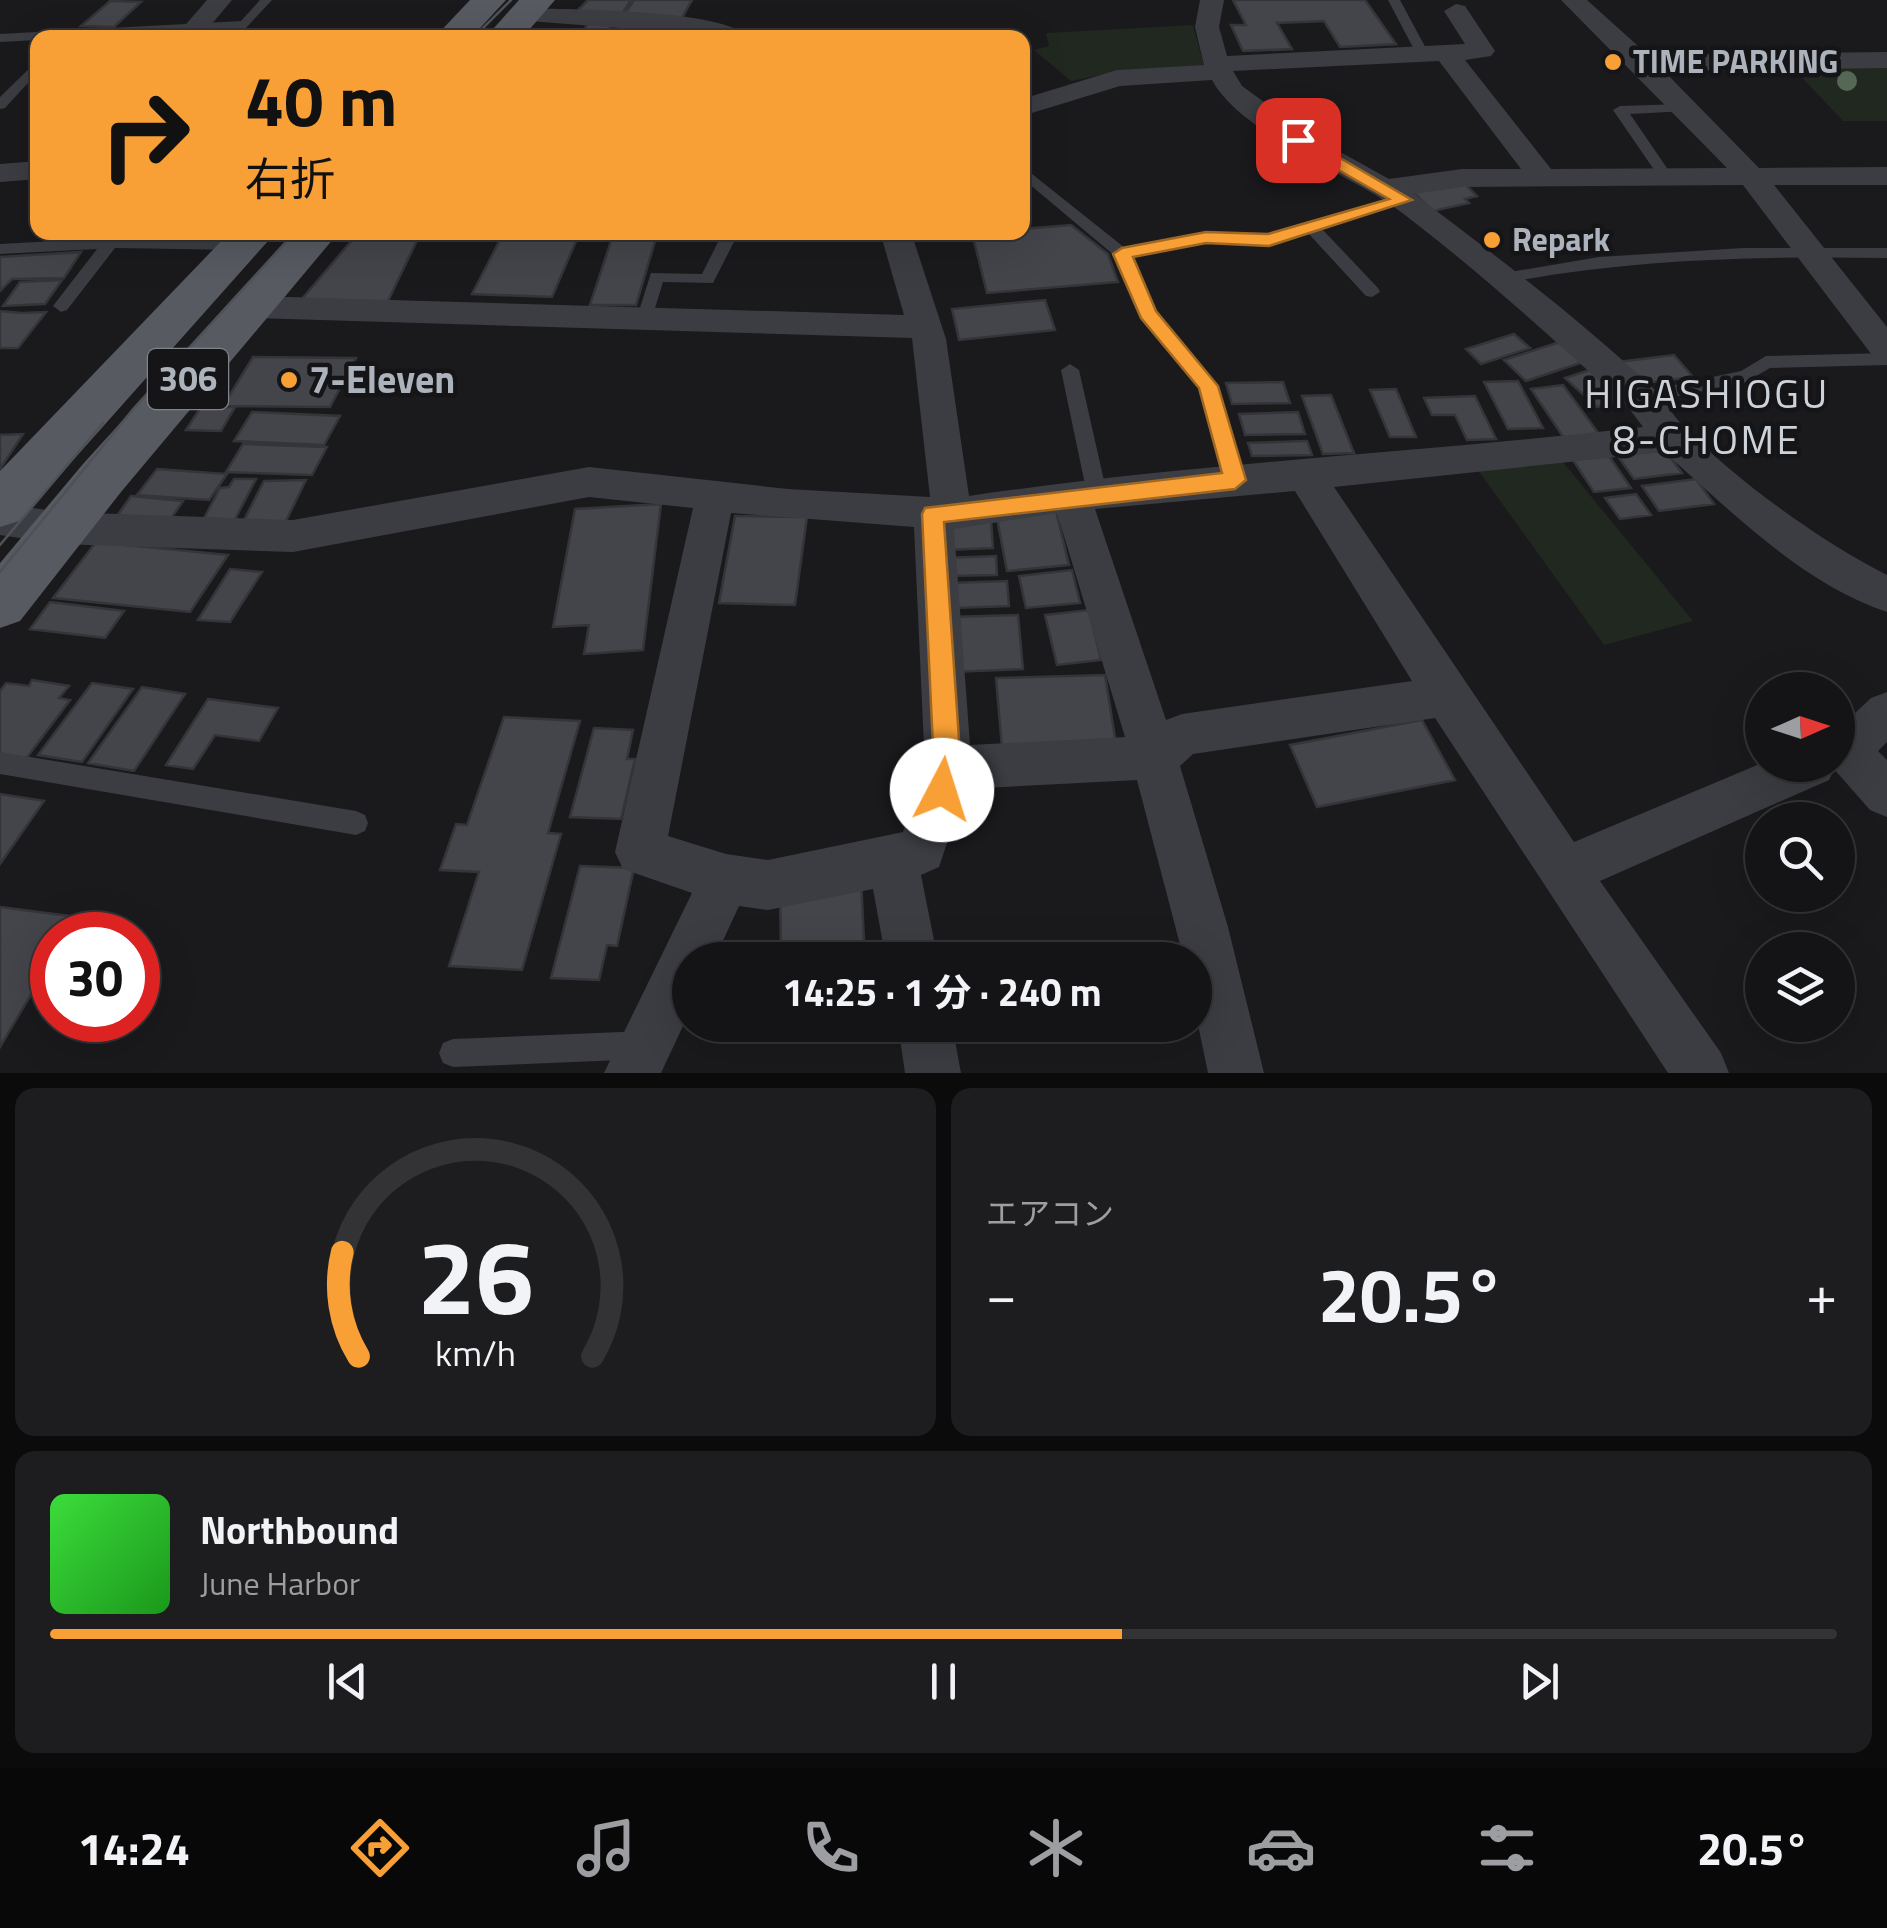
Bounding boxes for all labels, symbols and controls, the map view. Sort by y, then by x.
place label: TIME PARKING [1633,37,1838,85]
text: 40 m [245,47,398,153]
marker: TIME PARKING [1602,51,1624,73]
icon: right [80,70,210,200]
pin [1256,98,1341,183]
icon: arrive [1271,113,1326,168]
text: 右折 [245,144,335,212]
place label: Repark [1512,215,1611,263]
marker: Repark [1481,229,1503,251]
road number: 306 [148,349,228,409]
place label: 7-Eleven [309,350,455,408]
district label: HIGASHIOGU 8-CHOME [1584,363,1830,470]
marker: 7-Eleven [278,369,300,391]
north arrow [1745,672,1855,782]
map controls [1745,672,1855,1042]
position arrow [890,738,994,842]
button: search [1745,802,1855,912]
speed limit sign: 30 [30,912,160,1042]
button: layers [1745,932,1855,1042]
text: 14:25 · 1 分 · 240 m [782,963,1102,1021]
text: エアコン [986,1189,1114,1237]
text: 26 [417,1196,534,1354]
text: 20.5° [1318,1237,1505,1351]
text: − [986,1252,1017,1335]
text: + [1806,1252,1837,1335]
text: km/h [435,1325,516,1380]
text: Northbound [200,1501,399,1559]
text: June Harbor [200,1559,360,1607]
icon: previous [320,1654,375,1709]
icon: pause [916,1654,971,1709]
icon: next [1512,1654,1567,1709]
icon: directions [345,1813,415,1883]
icon: music [571,1813,641,1883]
icon: phone [796,1813,866,1883]
icon: climate [1021,1813,1091,1883]
icon: car [1246,1813,1316,1883]
icon: filters [1472,1813,1542,1883]
text: 14:24 [78,1814,190,1882]
text: 20.5° [1697,1814,1809,1882]

